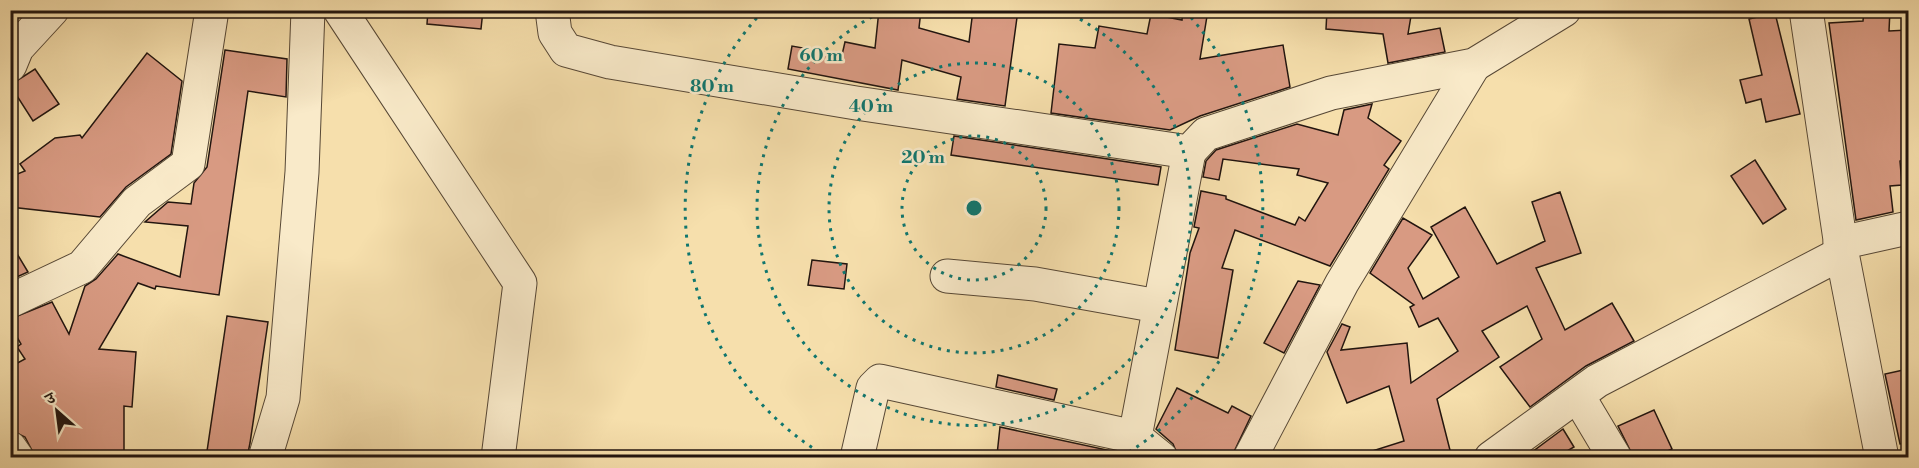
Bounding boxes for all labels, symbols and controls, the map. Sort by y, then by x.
text: 60 m [799,44,843,67]
text: 80 m [690,75,735,98]
text: 40 m [849,95,894,118]
text: 20 m [901,146,945,169]
centre of rings [964,198,984,218]
north arrow [27,381,87,441]
text: उ [41,387,60,410]

